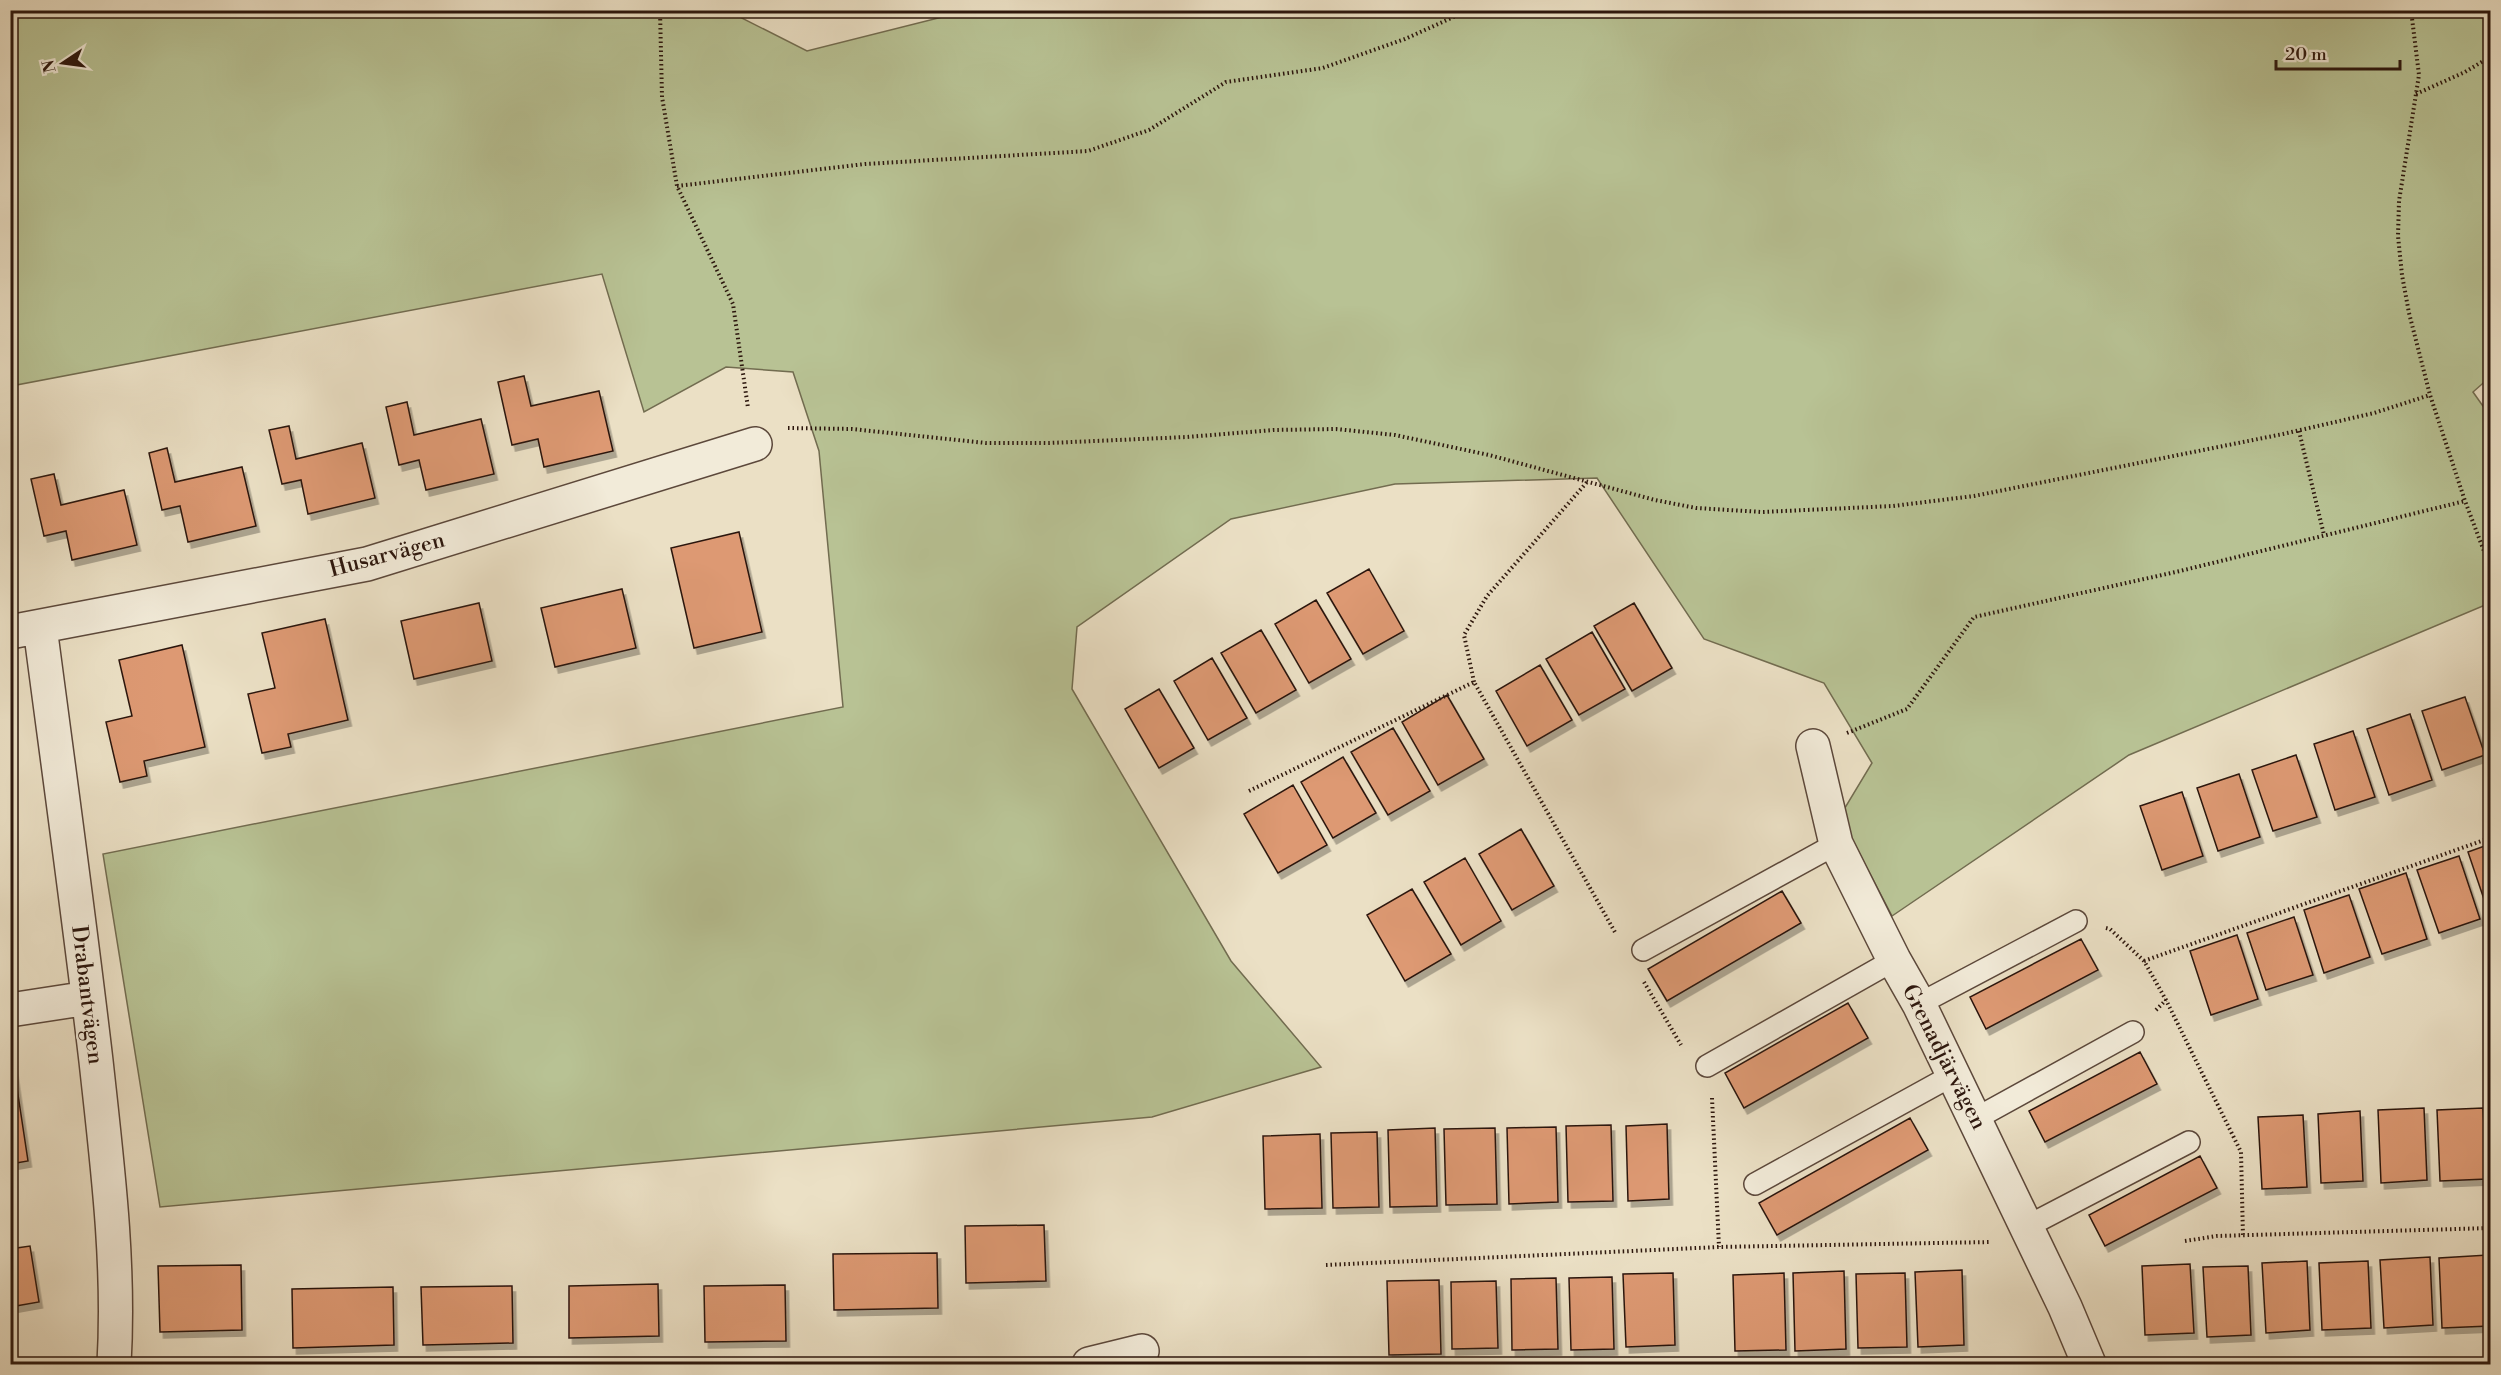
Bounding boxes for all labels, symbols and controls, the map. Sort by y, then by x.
north arrow [33,33,93,93]
scale bar [2276,33,2400,71]
text: 20 m [2285,43,2327,66]
text: N [38,57,61,75]
street label: Husarvägen [326,527,448,583]
street label: Drabantvägen [65,924,109,1066]
street label: Grenadjärvägen [1896,980,1992,1134]

